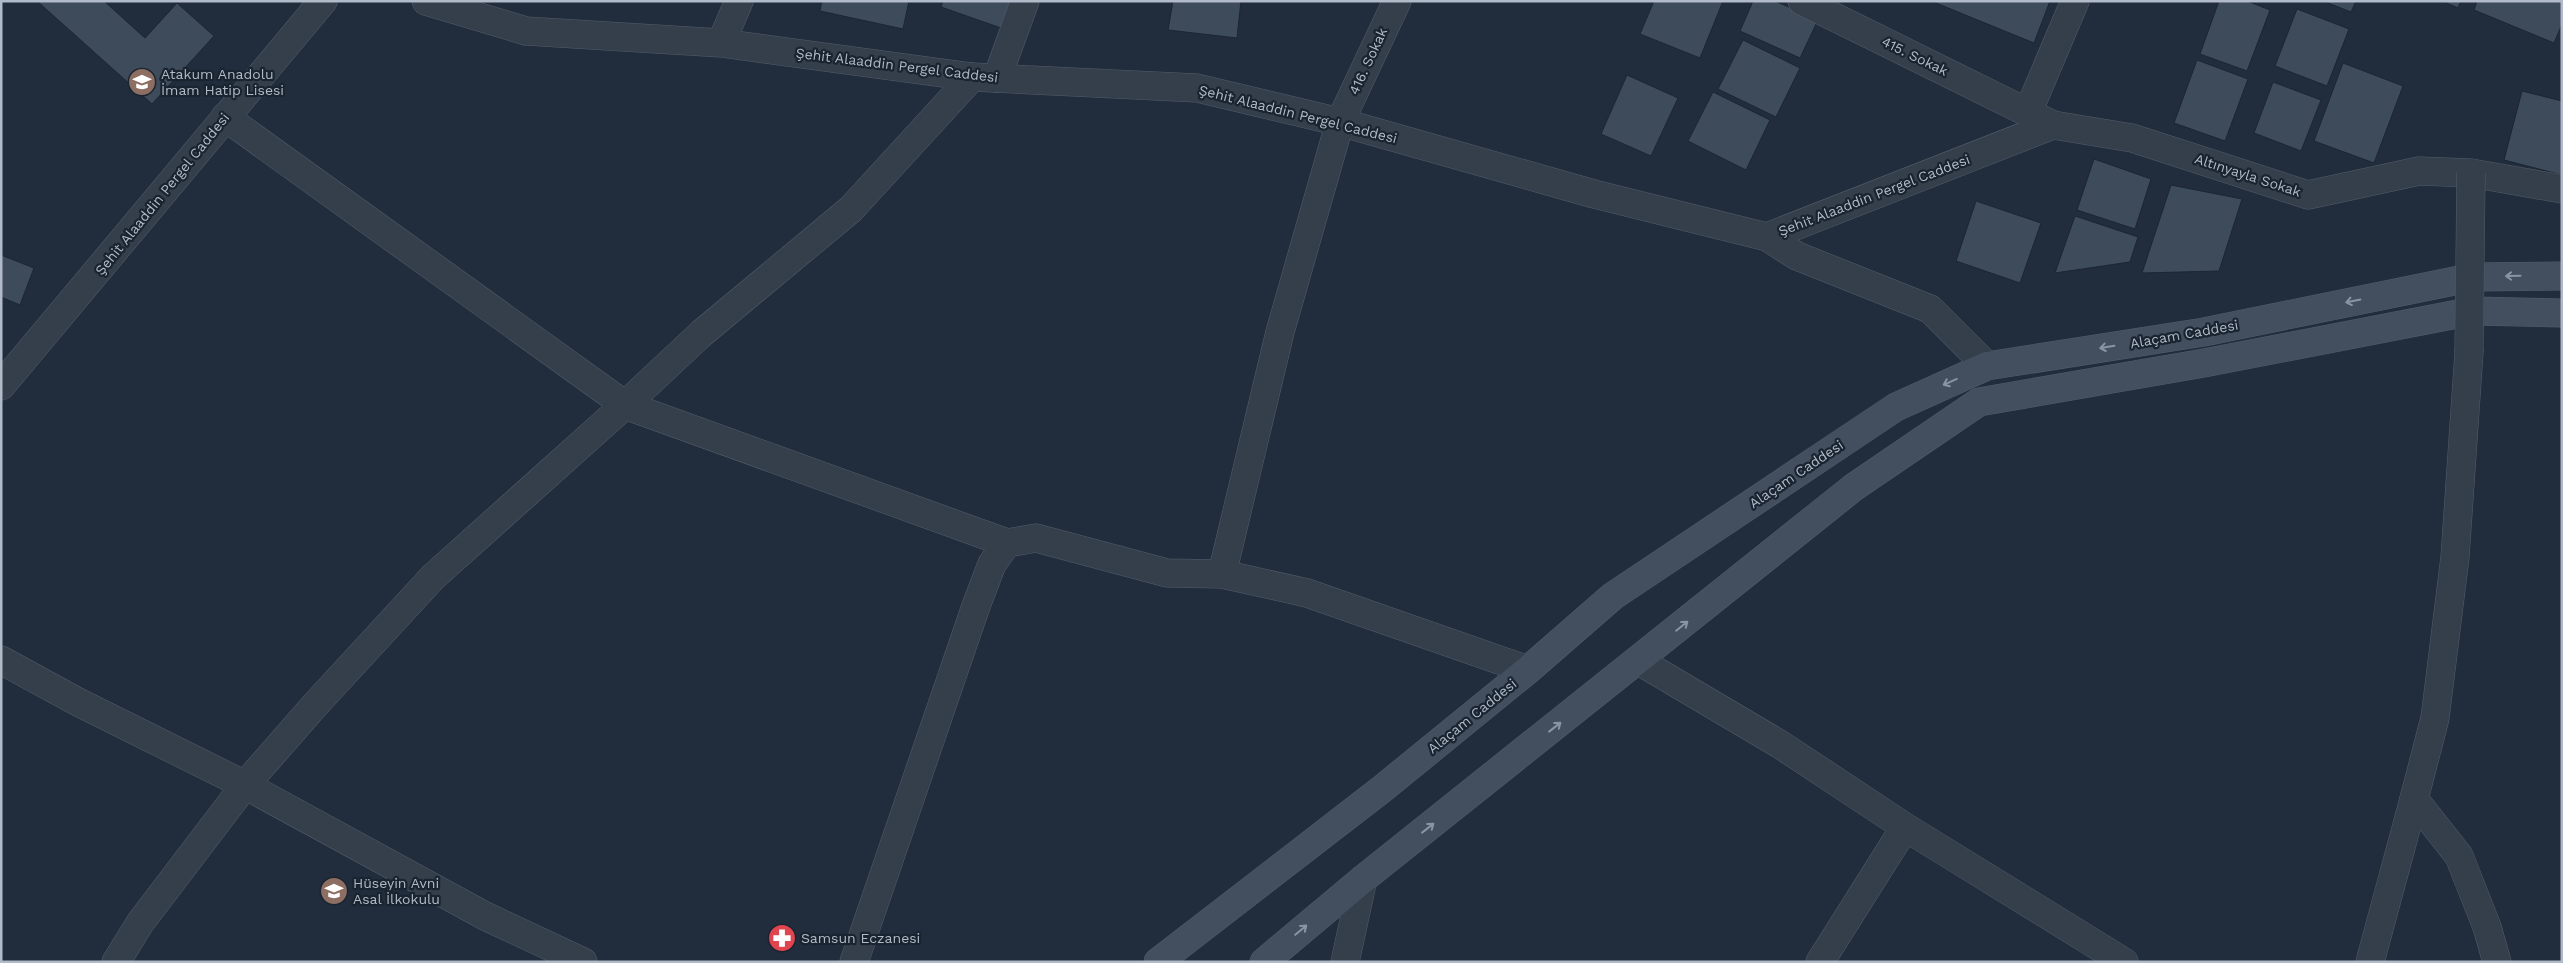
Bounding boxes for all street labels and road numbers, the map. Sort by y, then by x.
street label: 416. Sokak [1346,25,1390,97]
street label: 415. Sokak [1879,33,1951,79]
street label: Şehit Alaaddin Pergel Caddesi [795,45,999,85]
street label: Şehit Alaaddin Pergel Caddesi [1197,82,1399,146]
street label: Şehit Alaaddin Pergel Caddesi [92,110,232,278]
street label: Altınyayla Sokak [2193,150,2303,200]
street label: Şehit Alaaddin Pergel Caddesi [1776,151,1972,239]
street label: Alaçam Caddesi [2129,317,2239,351]
street label: Alaçam Caddesi [1746,437,1846,511]
street label: Alaçam Caddesi [1424,675,1520,757]

